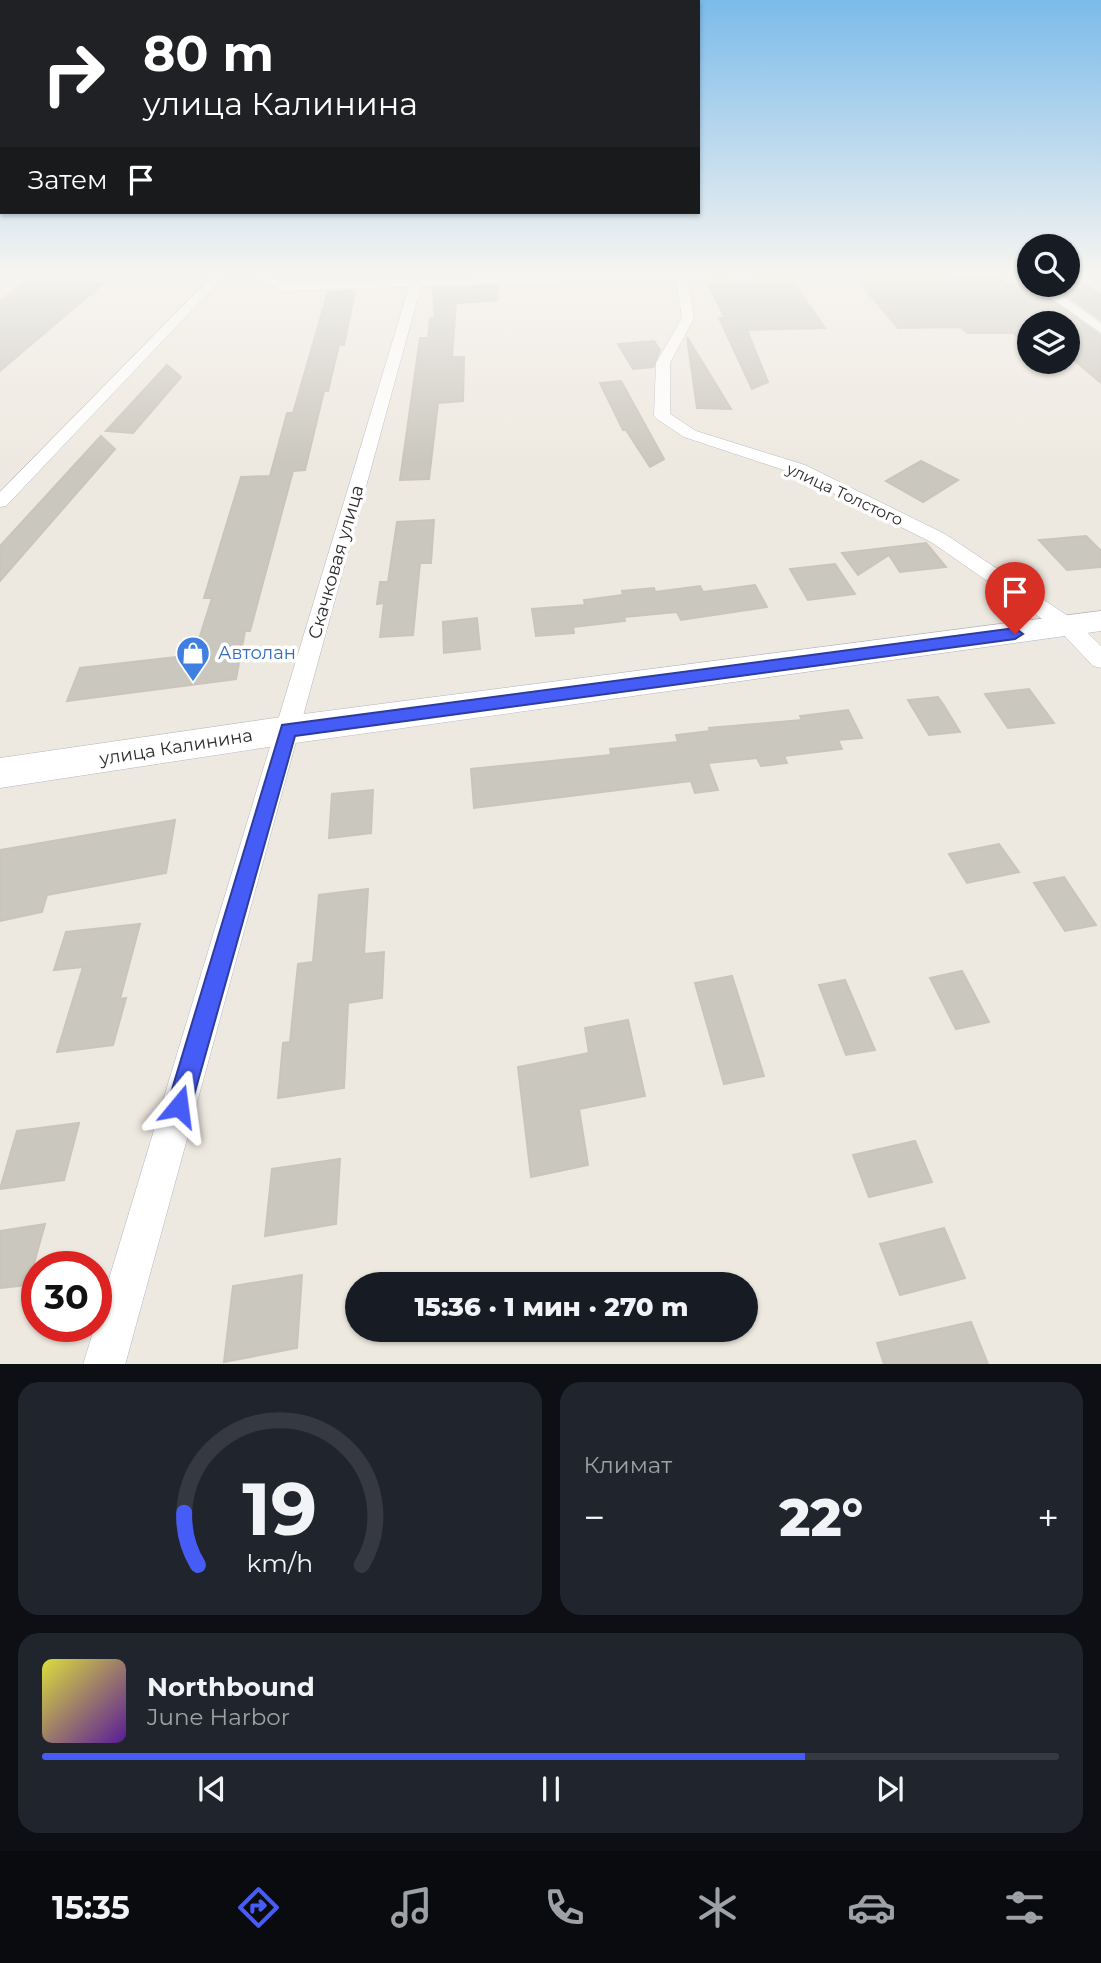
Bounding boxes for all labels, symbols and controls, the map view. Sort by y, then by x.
text: 80 m [143,24,274,83]
icon: right [28,28,119,119]
text: улица Калинина [143,84,418,123]
icon: arrive [122,161,160,199]
text: Затем [28,164,108,196]
map controls [1017,234,1080,374]
button: search [1017,234,1080,297]
button: layers [1017,311,1080,374]
street label: улица Толстого [783,459,906,530]
street label: Скачковая улица [303,482,369,642]
pin [985,562,1045,634]
icon: arrive [996,573,1034,611]
shop icon: Автолан [174,634,212,683]
place label: Автолан [218,642,296,664]
street label: улица Калинина [97,724,254,770]
position arrow [142,1069,216,1143]
speed limit sign: 30 [21,1251,112,1342]
text: 15:36 · 1 мин · 270 m [415,1291,688,1323]
text: Климат [584,1451,672,1479]
text: 19 [242,1465,317,1553]
text: 22° [779,1486,863,1549]
text: − [584,1494,605,1541]
text: + [1037,1494,1059,1541]
text: km/h [246,1547,313,1577]
text: Northbound [147,1671,315,1703]
text: June Harbor [147,1703,290,1731]
icon: previous [193,1770,231,1808]
icon: pause [532,1770,570,1808]
icon: next [871,1770,909,1808]
icon: directions [234,1883,283,1932]
icon: music [387,1883,436,1932]
icon: phone [540,1883,589,1932]
icon: climate [693,1883,742,1932]
icon: car [847,1883,896,1932]
icon: filters [1000,1883,1049,1932]
text: 15:35 [52,1888,130,1927]

